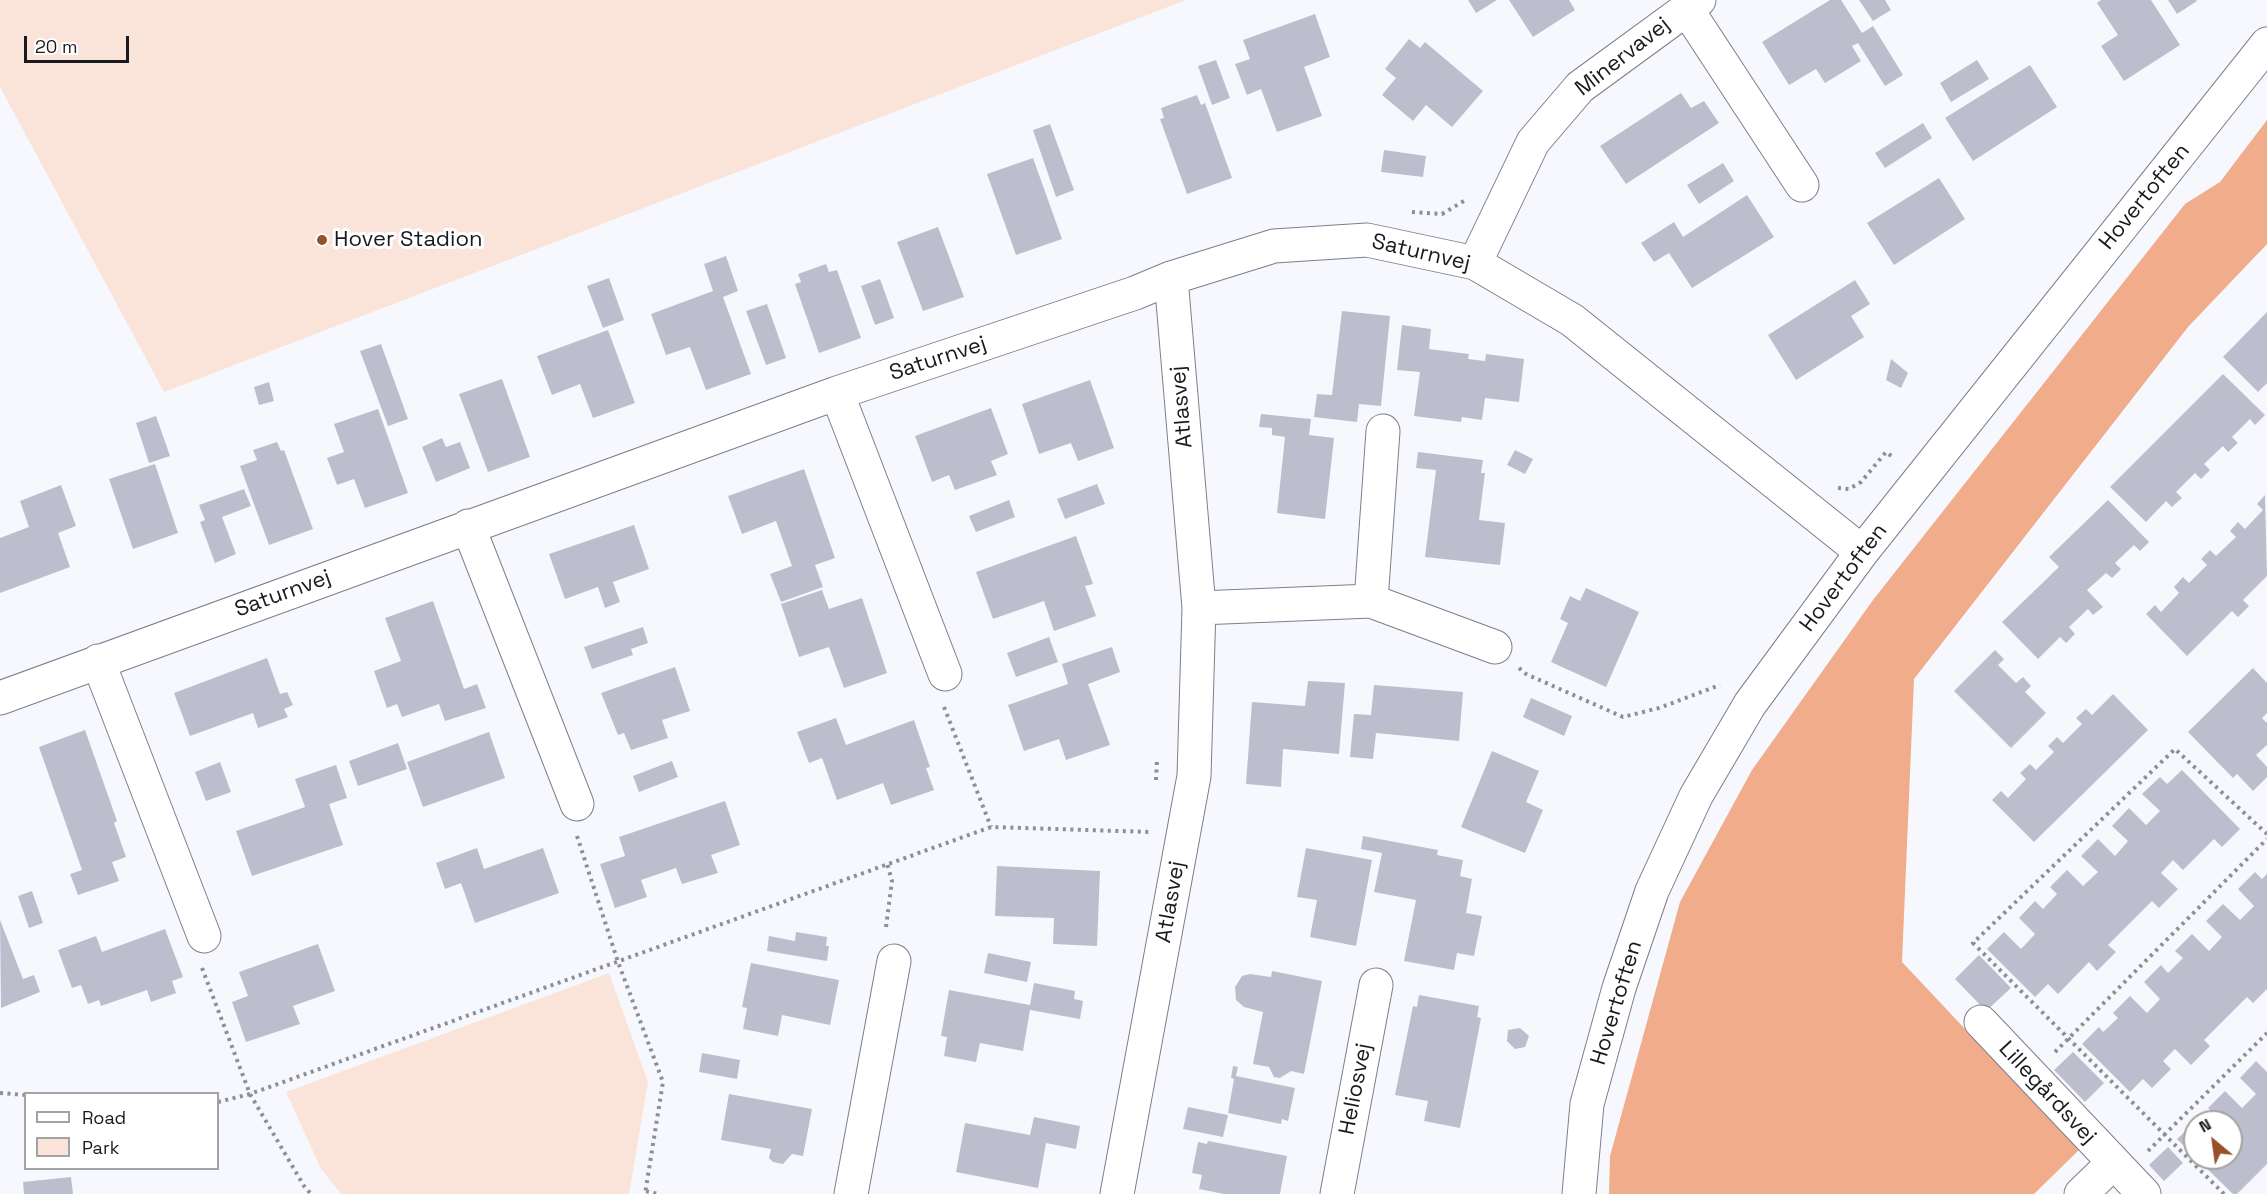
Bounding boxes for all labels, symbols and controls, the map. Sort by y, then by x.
street label: Minervavej [1570,12,1676,102]
scale bar [27,24,132,62]
text: 20 m [35,35,78,58]
street label: Hovertoften [2094,139,2196,255]
place label: Hover Stadion [334,227,482,253]
street label: Saturnvej [1369,229,1473,277]
marker: Hover Stadion [315,233,329,247]
street label: Saturnvej [886,331,990,387]
street label: Atlasvej [1165,365,1199,449]
street label: Hovertoften [1795,519,1893,637]
street label: Saturnvej [231,564,335,624]
street label: Atlasvej [1151,859,1191,945]
street label: Hovertoften [1586,938,1648,1068]
street label: Lillegårdsvej [1993,1036,2101,1150]
street label: Heliosvej [1334,1041,1378,1137]
legend [24,1092,219,1170]
text: Road [82,1106,126,1129]
north arrow [2183,1110,2243,1170]
text: N [2195,1114,2215,1137]
text: Park [82,1136,119,1159]

